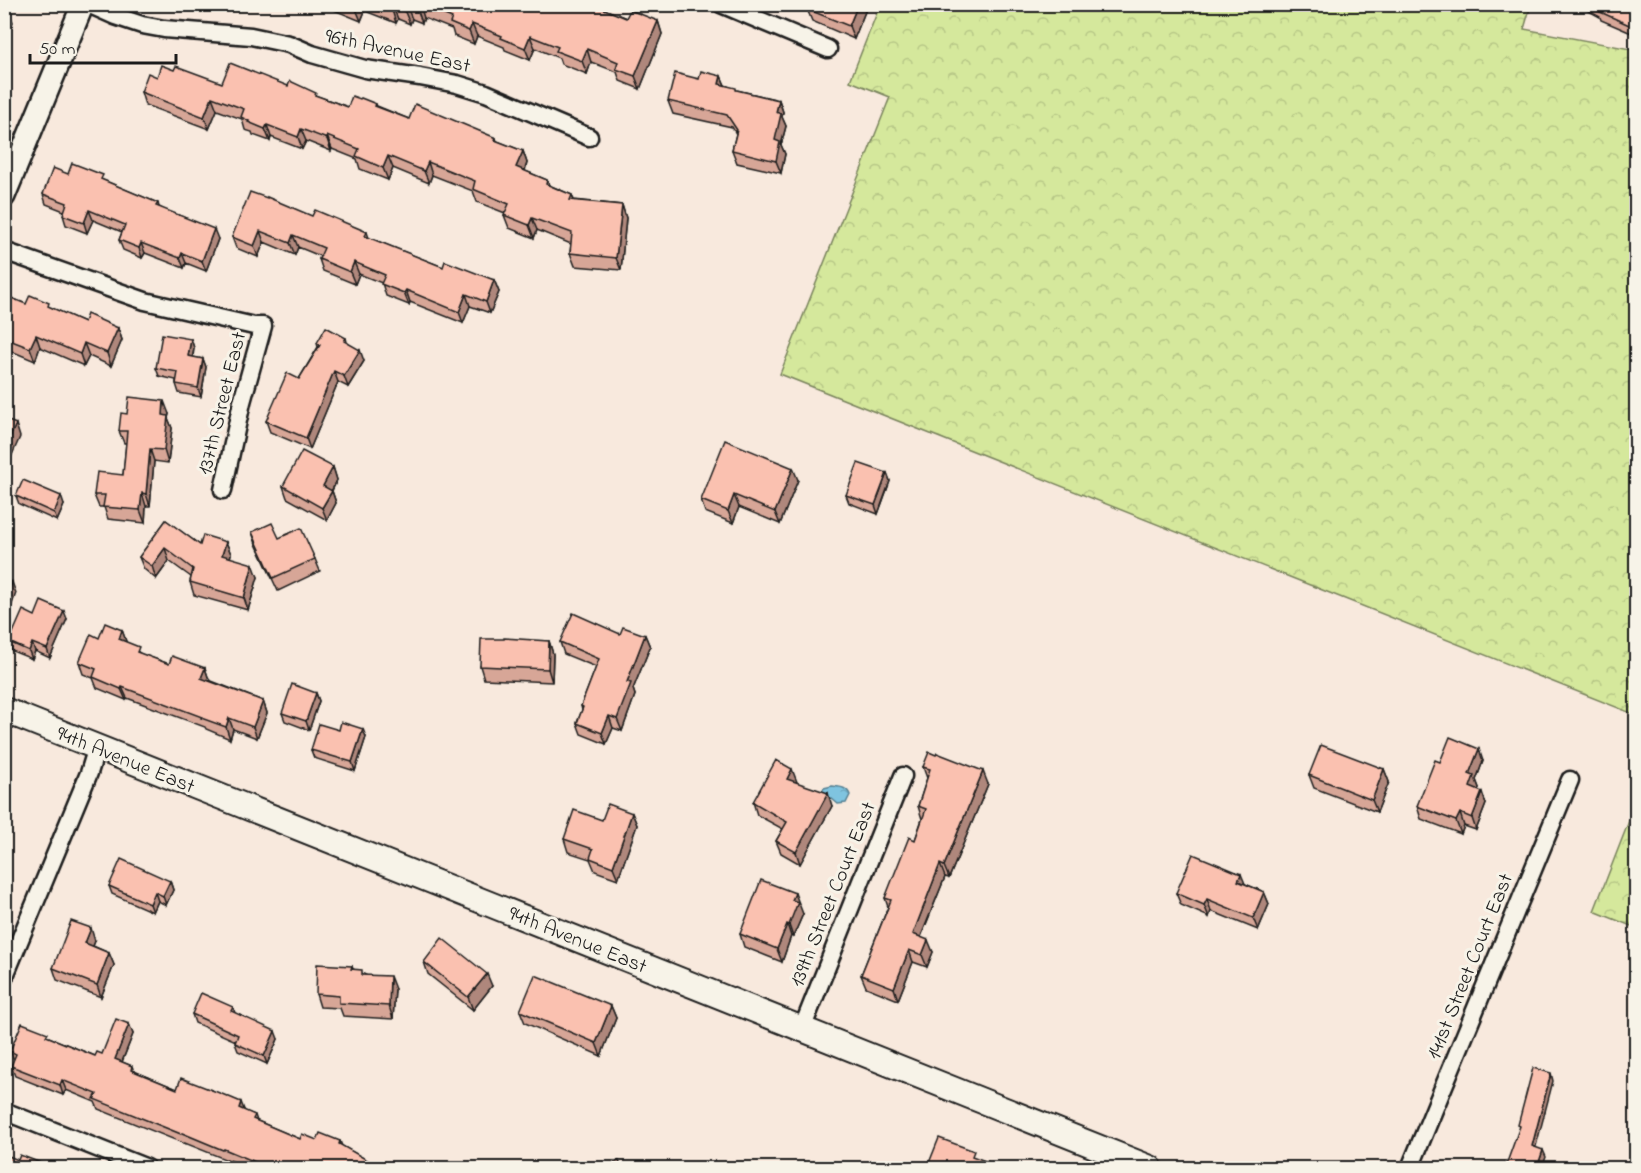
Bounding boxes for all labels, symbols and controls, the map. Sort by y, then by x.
street label: 96th Avenue East [322,22,473,82]
scale bar [30,27,176,65]
text: 50 m [39,37,76,63]
street label: 137th Street East [191,329,255,478]
street label: 94th Avenue East [51,719,199,802]
street label: 139th Street Court East [783,798,885,992]
street label: 141st Street Court East [1420,869,1522,1064]
street label: 94th Avenue East [503,899,651,982]

